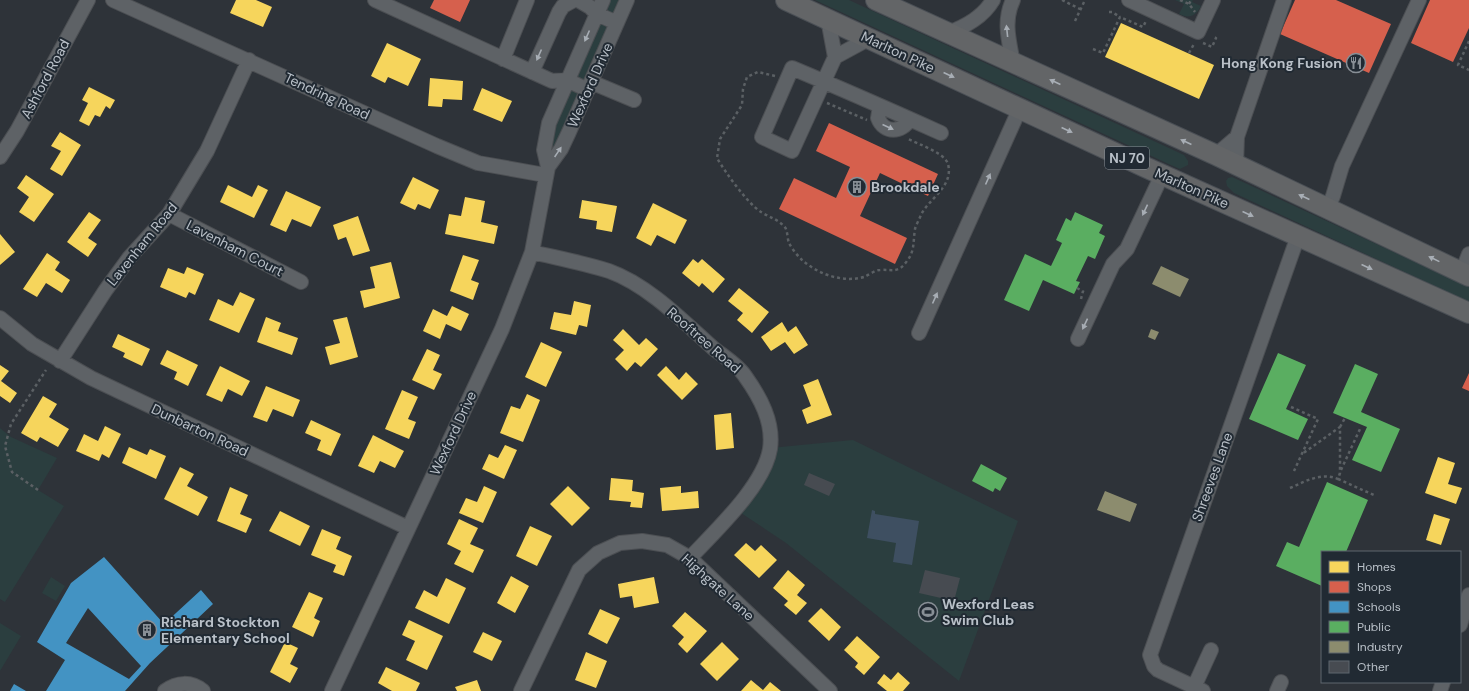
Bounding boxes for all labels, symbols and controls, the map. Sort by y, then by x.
one-way arrow [1004,25,1011,37]
street label: Marlton Pike [858,27,938,77]
one-way arrow [584,30,590,41]
street label: Ashford Road [17,36,73,122]
street label: Wexford Drive [563,40,617,130]
one-way arrow [536,49,542,61]
restaurant icon: Hong Kong Fusion [1345,52,1367,74]
place label: Hong Kong Fusion [1221,54,1342,72]
street label: Tendring Road [281,68,373,124]
one-way arrow [943,72,954,78]
one-way arrow [1050,79,1061,85]
one-way arrow [882,124,894,131]
one-way arrow [1061,127,1072,133]
one-way arrow [1181,139,1192,145]
one-way arrow [554,147,562,157]
road number: NJ 70 [1105,147,1149,169]
street label: Marlton Pike [1152,164,1232,212]
one-way arrow [985,174,991,185]
building icon: Brookdale [846,176,868,198]
place label: Brookdale [871,178,940,196]
one-way arrow [1298,194,1309,200]
street label: Lavenham Road [103,199,181,289]
one-way arrow [1142,204,1148,216]
one-way arrow [1243,211,1254,217]
street label: Lavenham Court [183,216,287,280]
one-way arrow [1428,256,1439,262]
one-way arrow [1361,264,1372,270]
one-way arrow [932,292,938,303]
street label: Rooftree Road [663,303,745,377]
one-way arrow [1082,319,1088,330]
street label: Wexford Drive [426,388,480,478]
street label: Dunbarton Road [149,400,251,460]
street label: Shreeves Lane [1188,430,1236,524]
street label: Highgate Lane [678,550,758,624]
legend [1321,551,1461,683]
text: Homes [1357,559,1396,575]
text: Shops [1357,579,1392,595]
place label: Wexford Leas Swim Club [942,595,1035,629]
text: Schools [1357,599,1401,615]
sports icon: Wexford Leas Swim Club [917,601,939,623]
place label: Richard Stockton Elementary School [161,613,290,647]
building icon: Richard Stockton Elementary School [136,619,158,641]
text: Public [1357,619,1391,635]
text: Industry [1357,639,1403,655]
text: Other [1357,659,1390,675]

